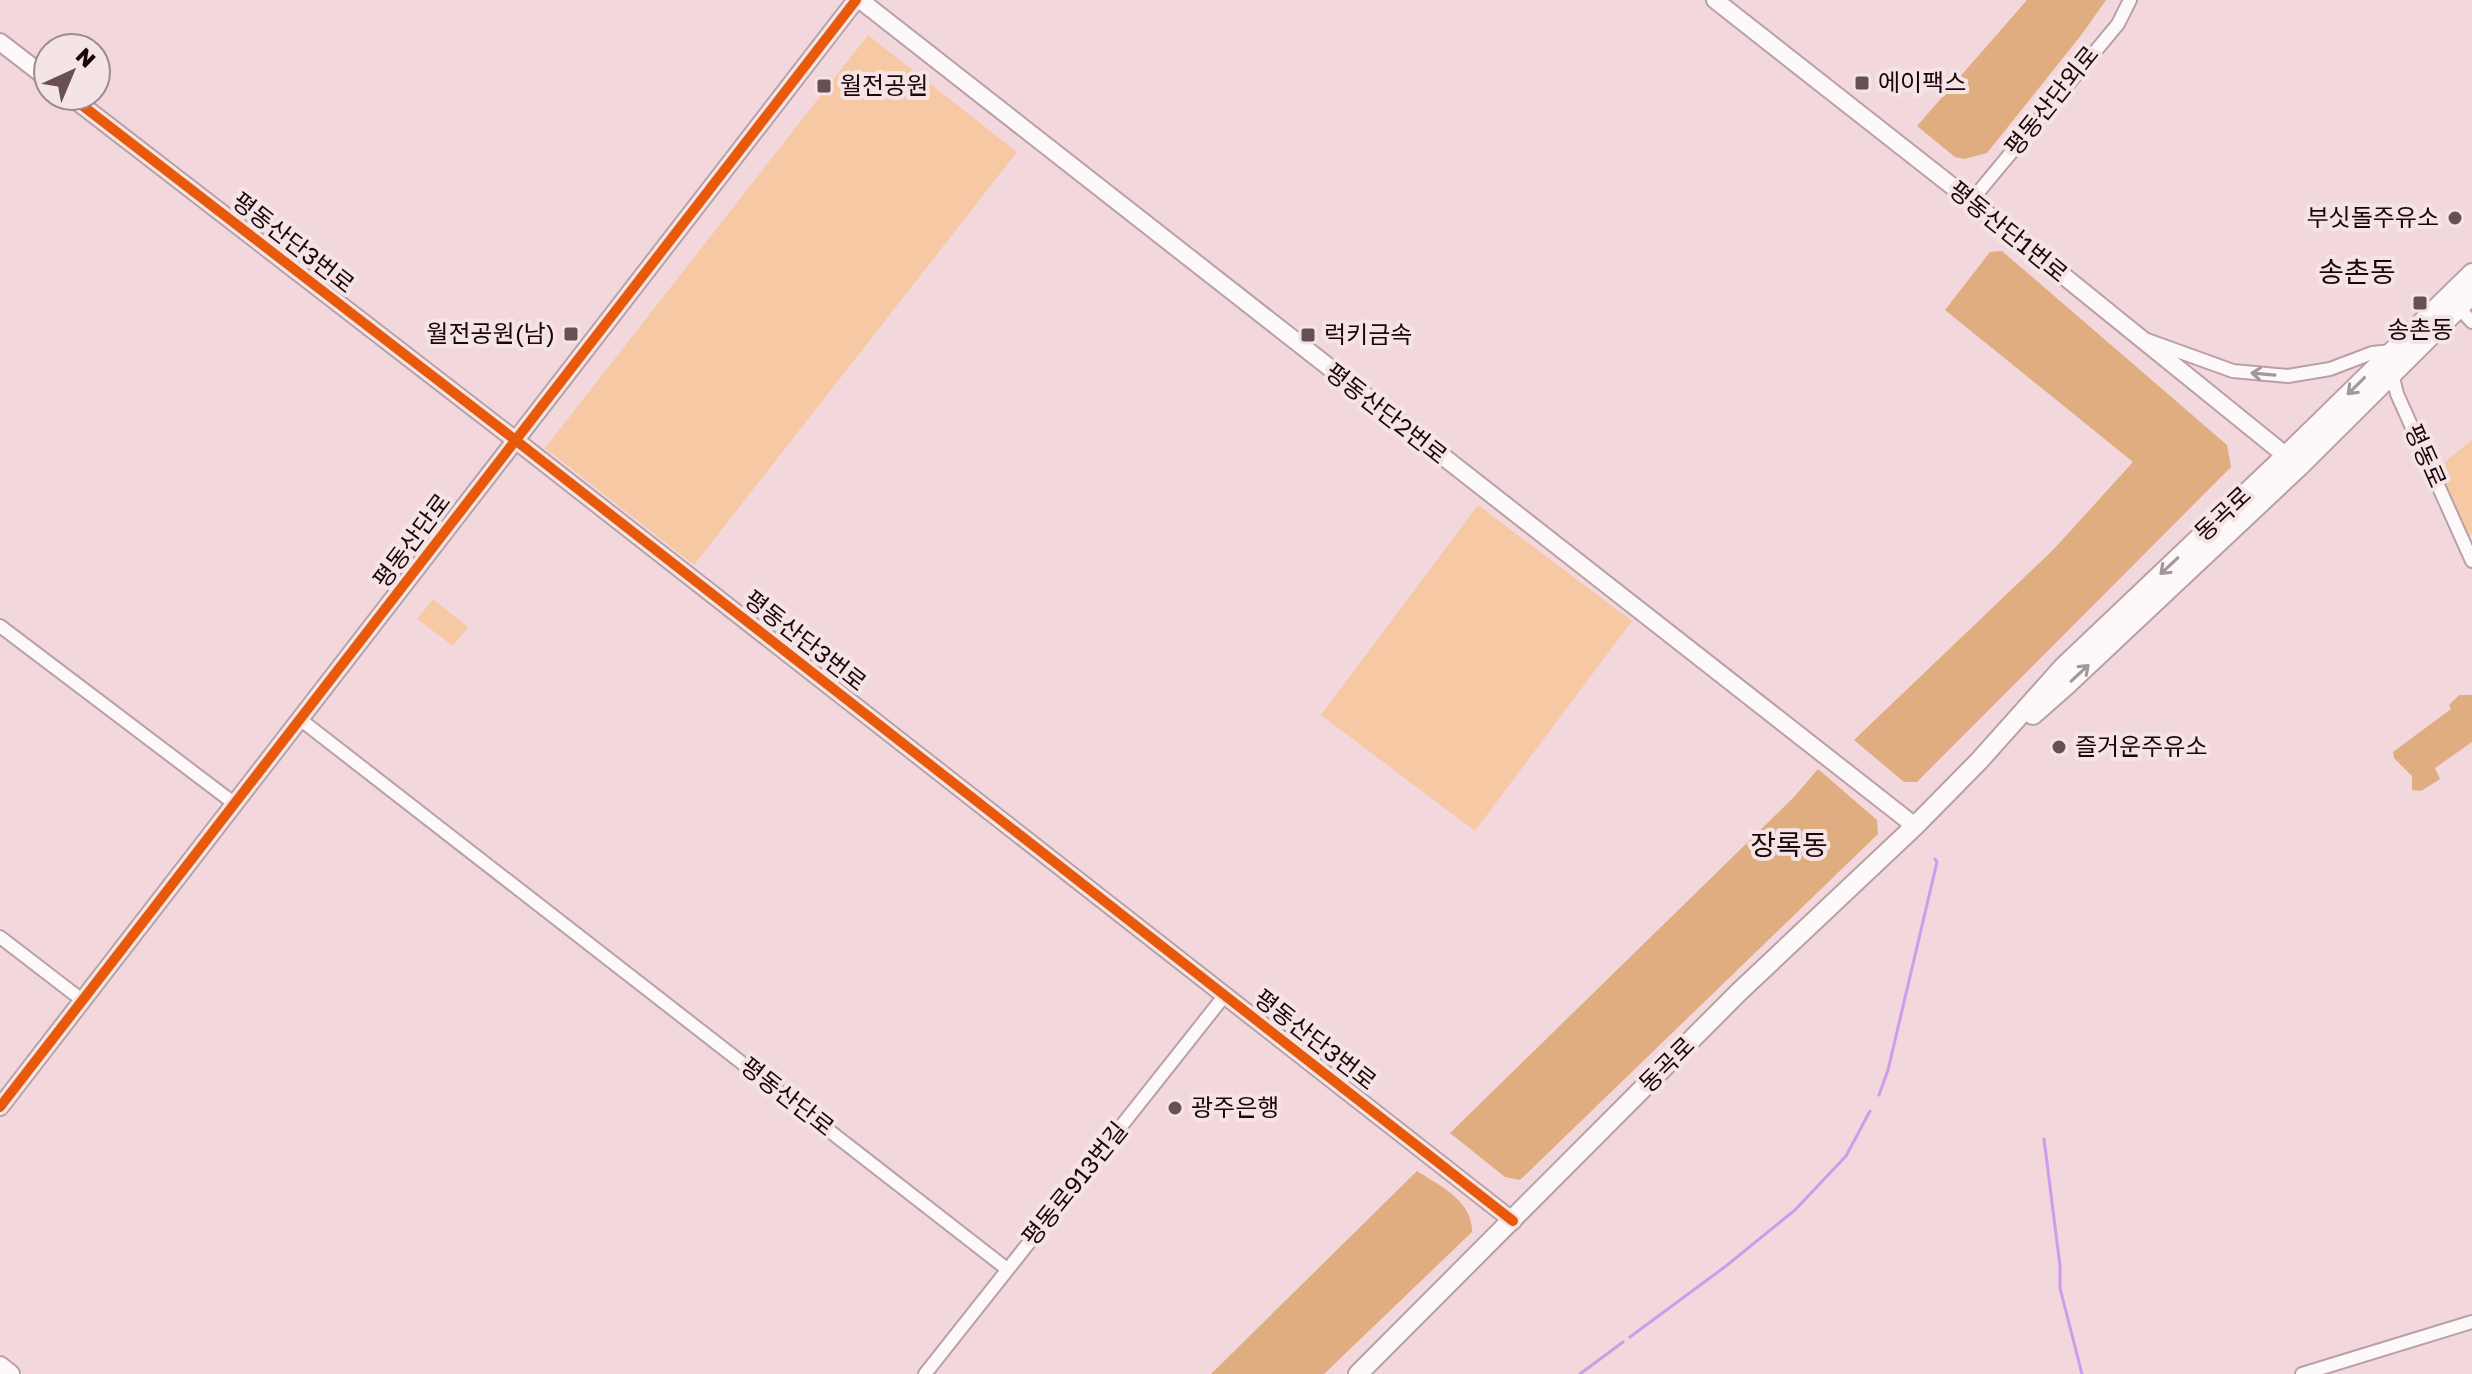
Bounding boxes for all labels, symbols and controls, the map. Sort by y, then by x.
north arrow [32,32,112,112]
street label: 평동산단외로 [1998,39,2104,161]
text: N [71,42,102,73]
place label: 에이팩스 [1878,67,1966,96]
place label: 월전공원 [840,70,928,99]
marker: 에이팩스 [1853,74,1871,92]
marker: 월전공원 [815,77,833,95]
street label: 평동산단1번로 [1944,174,2074,287]
street label: 평동산단3번로 [227,185,361,298]
place label: 부싯돌주유소 [2307,202,2439,231]
marker: 부싯돌주유소 [2446,209,2464,227]
district label: 송촌동 [2318,255,2396,288]
marker: 송촌동 [2411,294,2429,312]
place label: 송촌동 [2387,314,2453,343]
place label: 월전공원(남) [426,318,555,347]
place label: 럭키금속 [1324,319,1412,348]
marker: 월전공원(남) [562,325,580,343]
marker: 럭키금속 [1299,326,1317,344]
street label: 평동산단2번로 [1320,356,1454,469]
one-way arrow [2250,366,2277,381]
one-way arrow [2347,376,2366,395]
street label: 평동로 [2400,419,2453,492]
street label: 동곡로 [2188,480,2256,546]
street label: 평동산단로 [366,487,456,593]
one-way arrow [2159,556,2179,575]
street label: 평동산단3번로 [739,583,873,696]
one-way arrow [2070,665,2090,683]
place label: 즐거운주유소 [2075,731,2207,760]
marker: 즐거운주유소 [2050,738,2068,756]
district label: 장록동 [1750,828,1828,861]
street label: 평동산단3번로 [1249,982,1383,1095]
street label: 동곡로 [1632,1030,1700,1098]
street label: 평동산단로 [735,1050,840,1141]
place label: 광주은행 [1191,1092,1279,1121]
marker: 광주은행 [1166,1099,1184,1117]
street label: 평동로913번길 [1015,1115,1132,1251]

